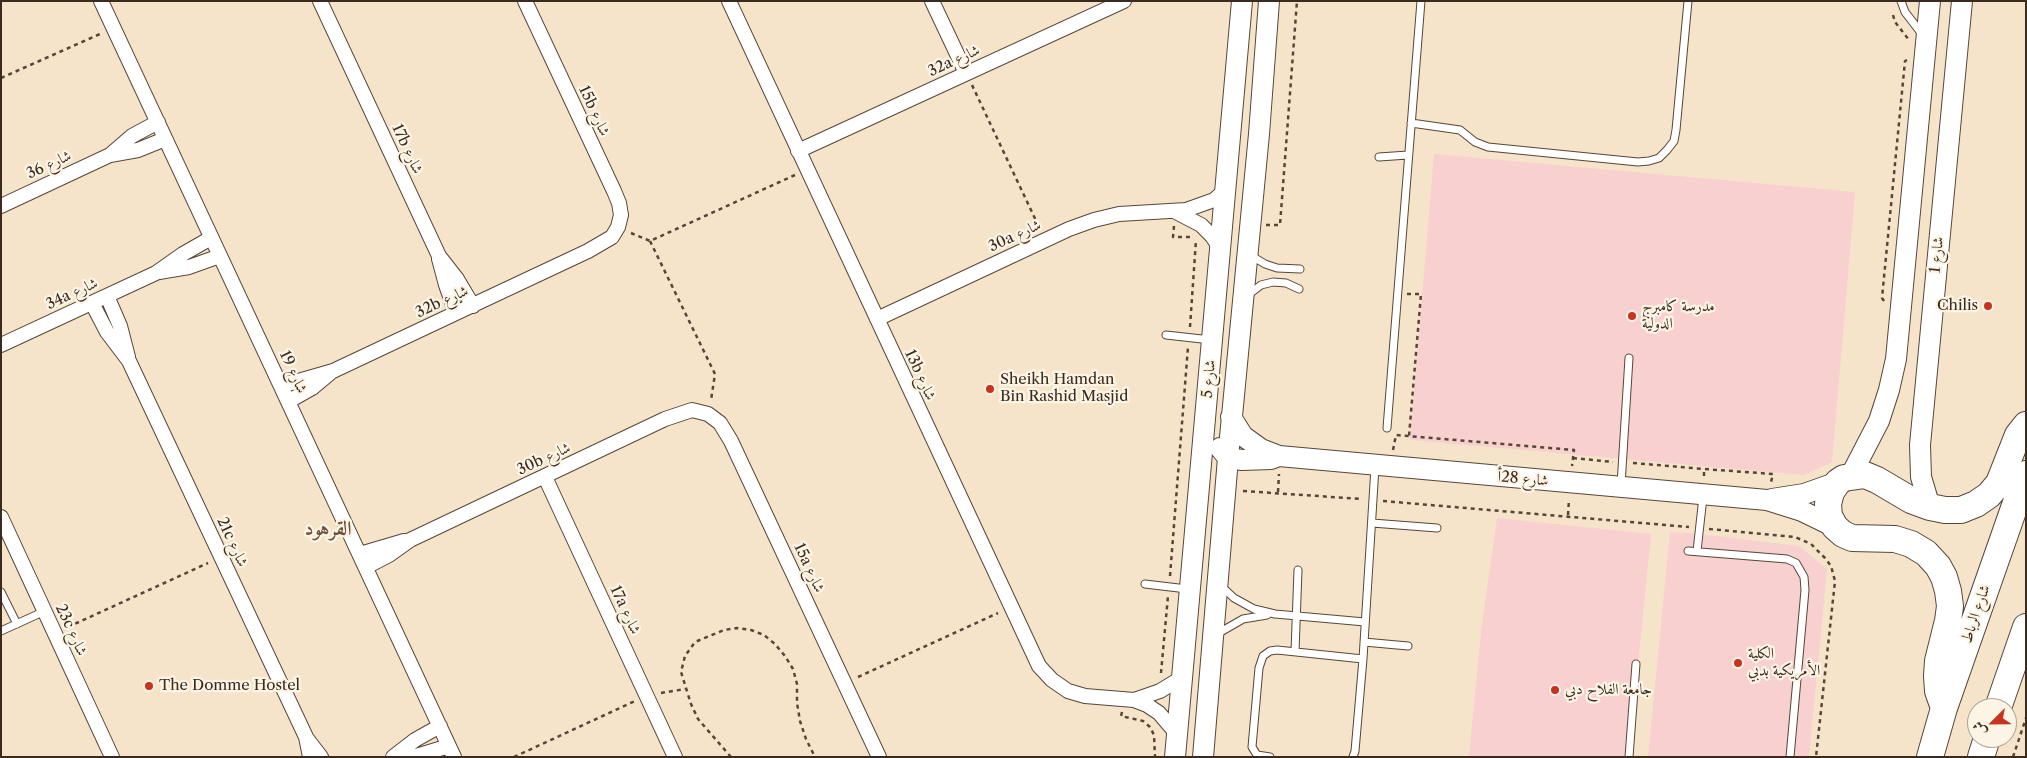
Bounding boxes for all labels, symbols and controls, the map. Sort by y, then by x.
street label: 32a شارع [925,41,983,81]
street label: 15b شارع [575,83,613,139]
street label: 17b شارع [388,121,426,177]
street label: شارع 36 [24,147,74,183]
street label: 30a شارع [986,216,1044,256]
street label: شارع 1 [1926,236,1948,274]
street label: 34a شارع [43,274,101,314]
street label: 32b شارع [413,282,471,322]
place label: Chilis [1937,297,1978,315]
place label: مدرسة كامبرج الدولية [1642,298,1715,333]
marker: Chilis [1982,300,1994,312]
marker: مدرسة كامبرج الدولية [1626,310,1638,322]
street label: 13b شارع [901,347,939,403]
street label: شارع 19 [275,348,311,396]
street label: شارع 5 [1198,359,1220,399]
place label: Sheikh Hamdan Bin Rashid Masjid [1000,371,1128,406]
marker: Sheikh Hamdan Bin Rashid Masjid [984,383,996,395]
street label: 30b شارع [514,439,574,479]
street label: شارع 28أ [1497,468,1549,490]
street label: 21c شارع [213,514,251,570]
district label: القرهود [304,517,352,541]
street label: 15a شارع [790,540,828,596]
street label: 17a شارع [606,583,644,637]
street label: شارع الرباط [1958,583,1994,645]
street label: 23c شارع [51,601,91,659]
place label: الكلية الأمريكية بدبي [1748,645,1820,680]
marker: الكلية الأمريكية بدبي [1732,657,1744,669]
place label: The Domme Hostel [159,677,300,695]
marker: The Domme Hostel [143,680,155,692]
place label: جامعة الفلاح دبي [1565,681,1652,699]
marker: جامعة الفلاح دبي [1549,684,1561,696]
north arrow [1967,698,2017,748]
text: ش [1968,719,1990,738]

